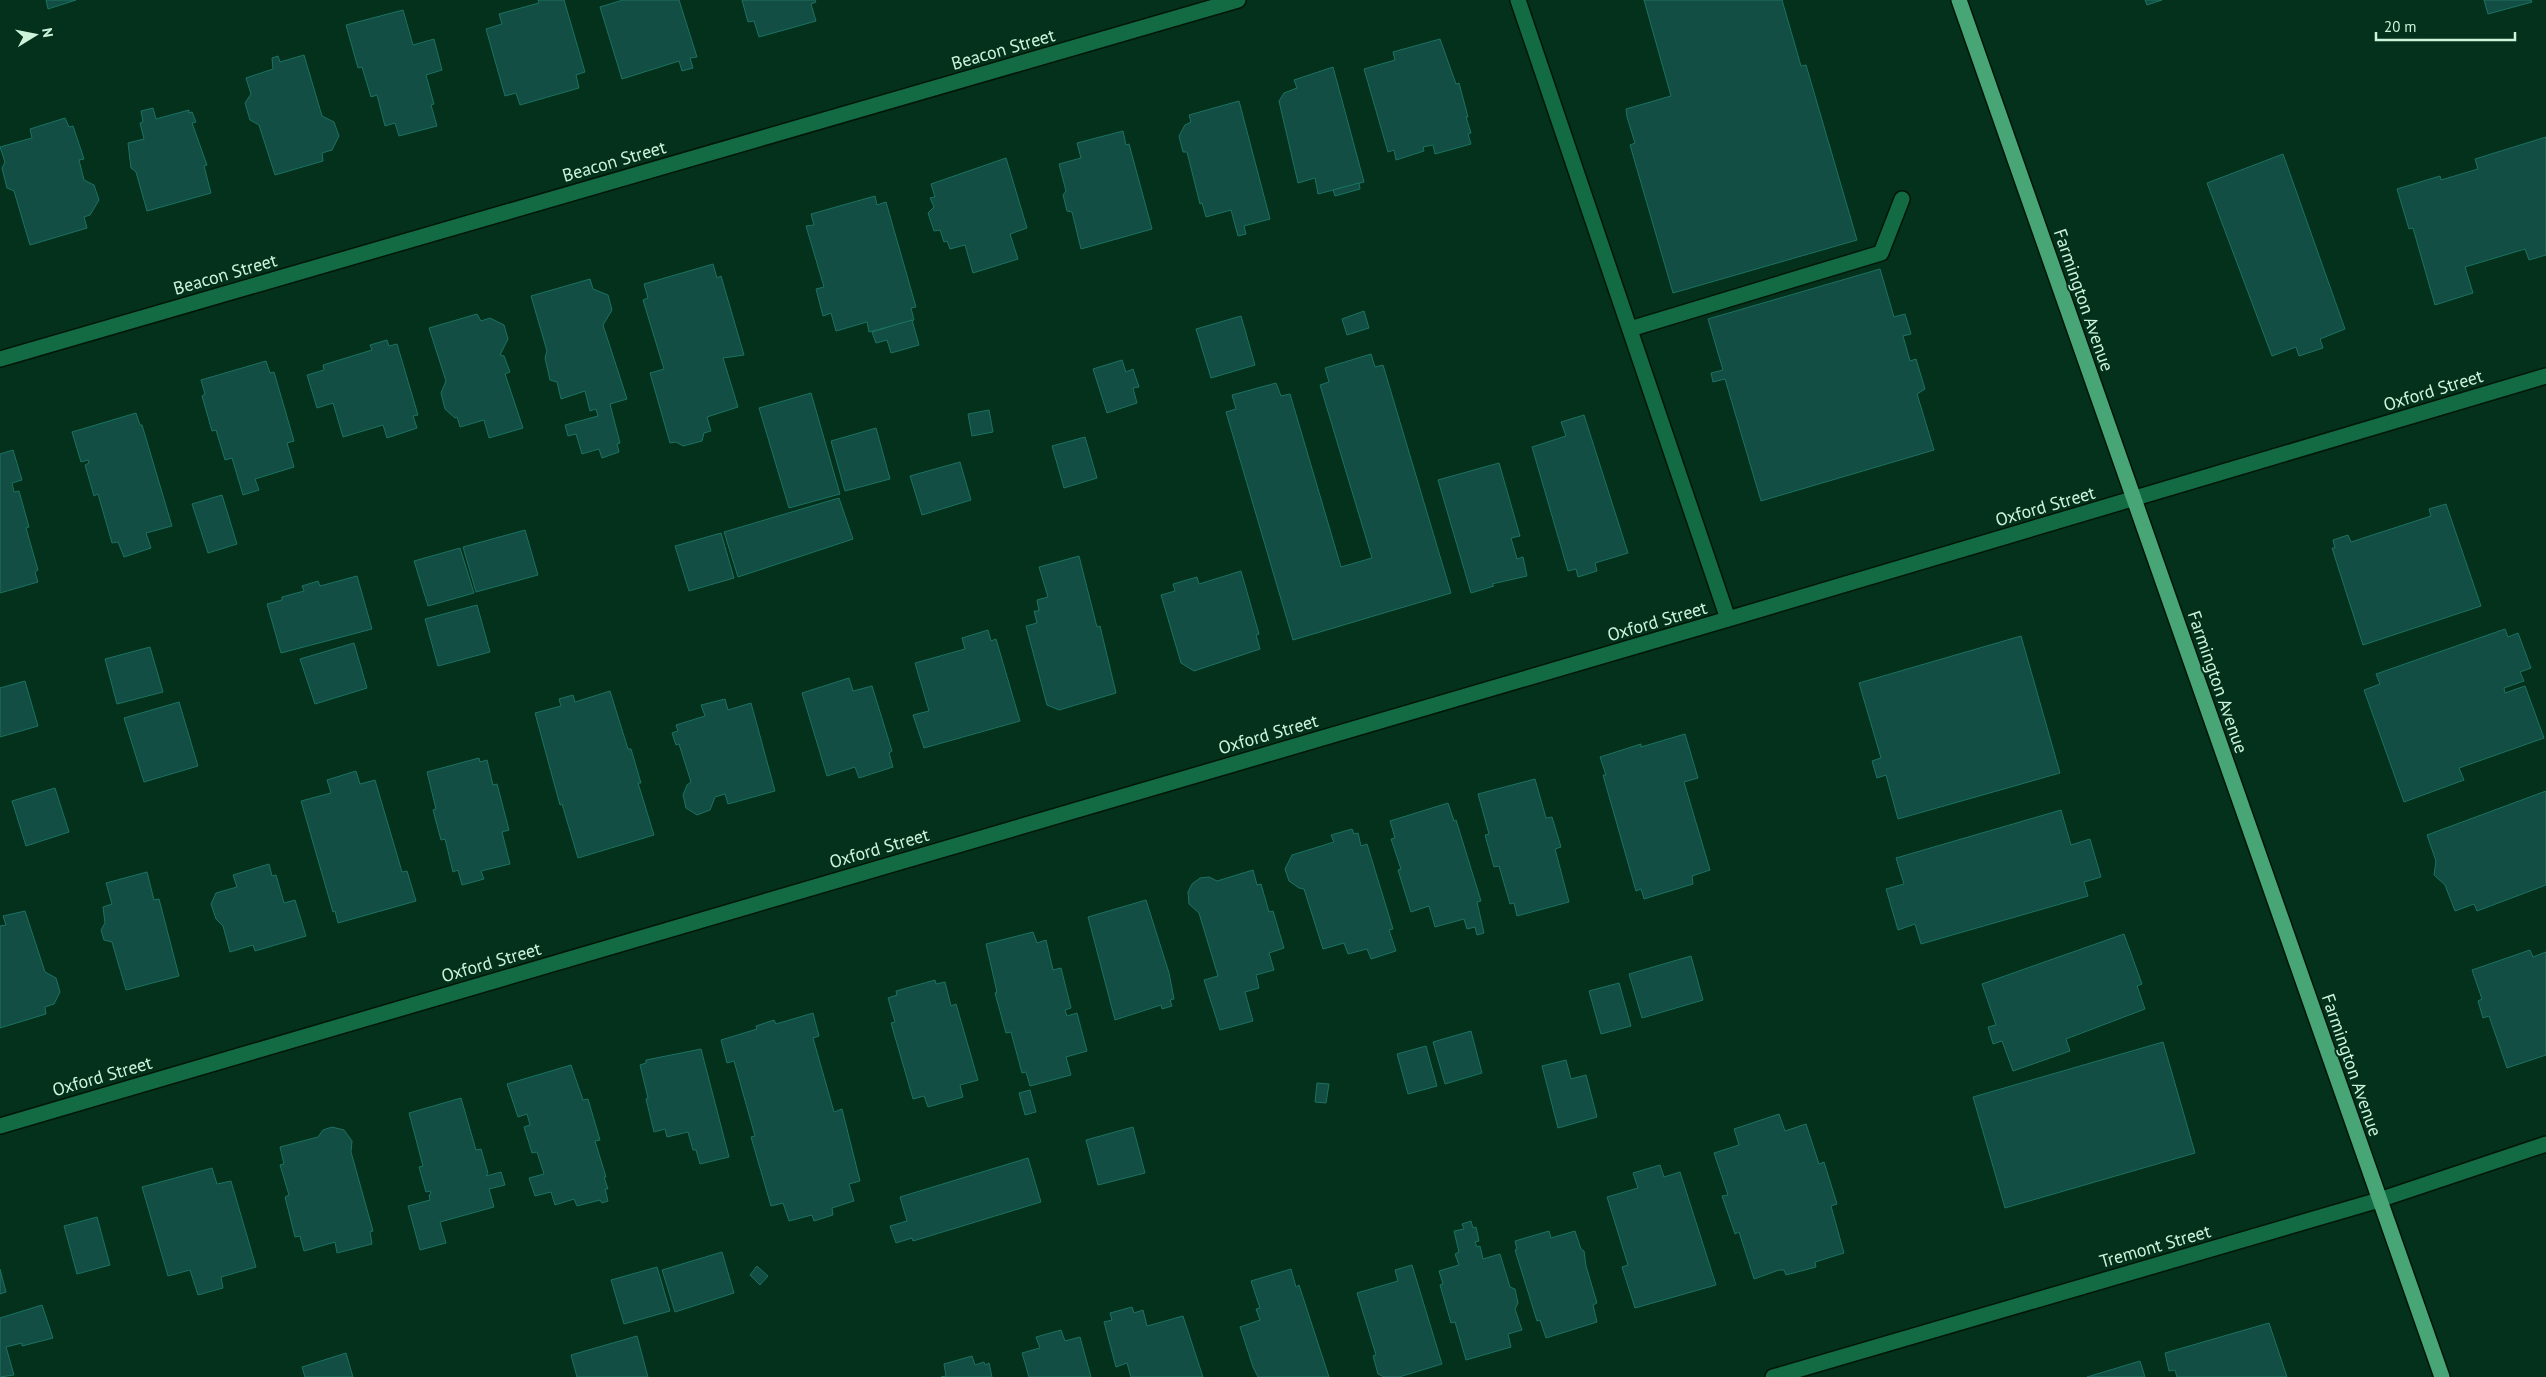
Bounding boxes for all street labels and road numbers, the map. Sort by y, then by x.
street label: Beacon Street [949,23,1057,75]
street label: Beacon Street [560,135,668,187]
street label: Farmington Avenue [2049,226,2119,374]
street label: Beacon Street [171,248,279,300]
street label: Oxford Street [2380,364,2486,416]
street label: Oxford Street [1992,481,2098,531]
street label: Oxford Street [1604,596,1710,646]
street label: Farmington Avenue [2183,608,2253,756]
street label: Oxford Street [1215,709,1321,759]
street label: Oxford Street [826,823,932,873]
street label: Oxford Street [438,937,544,987]
street label: Farmington Avenue [2317,991,2387,1139]
street label: Oxford Street [49,1051,155,1101]
street label: Tremont Street [2097,1219,2213,1273]

